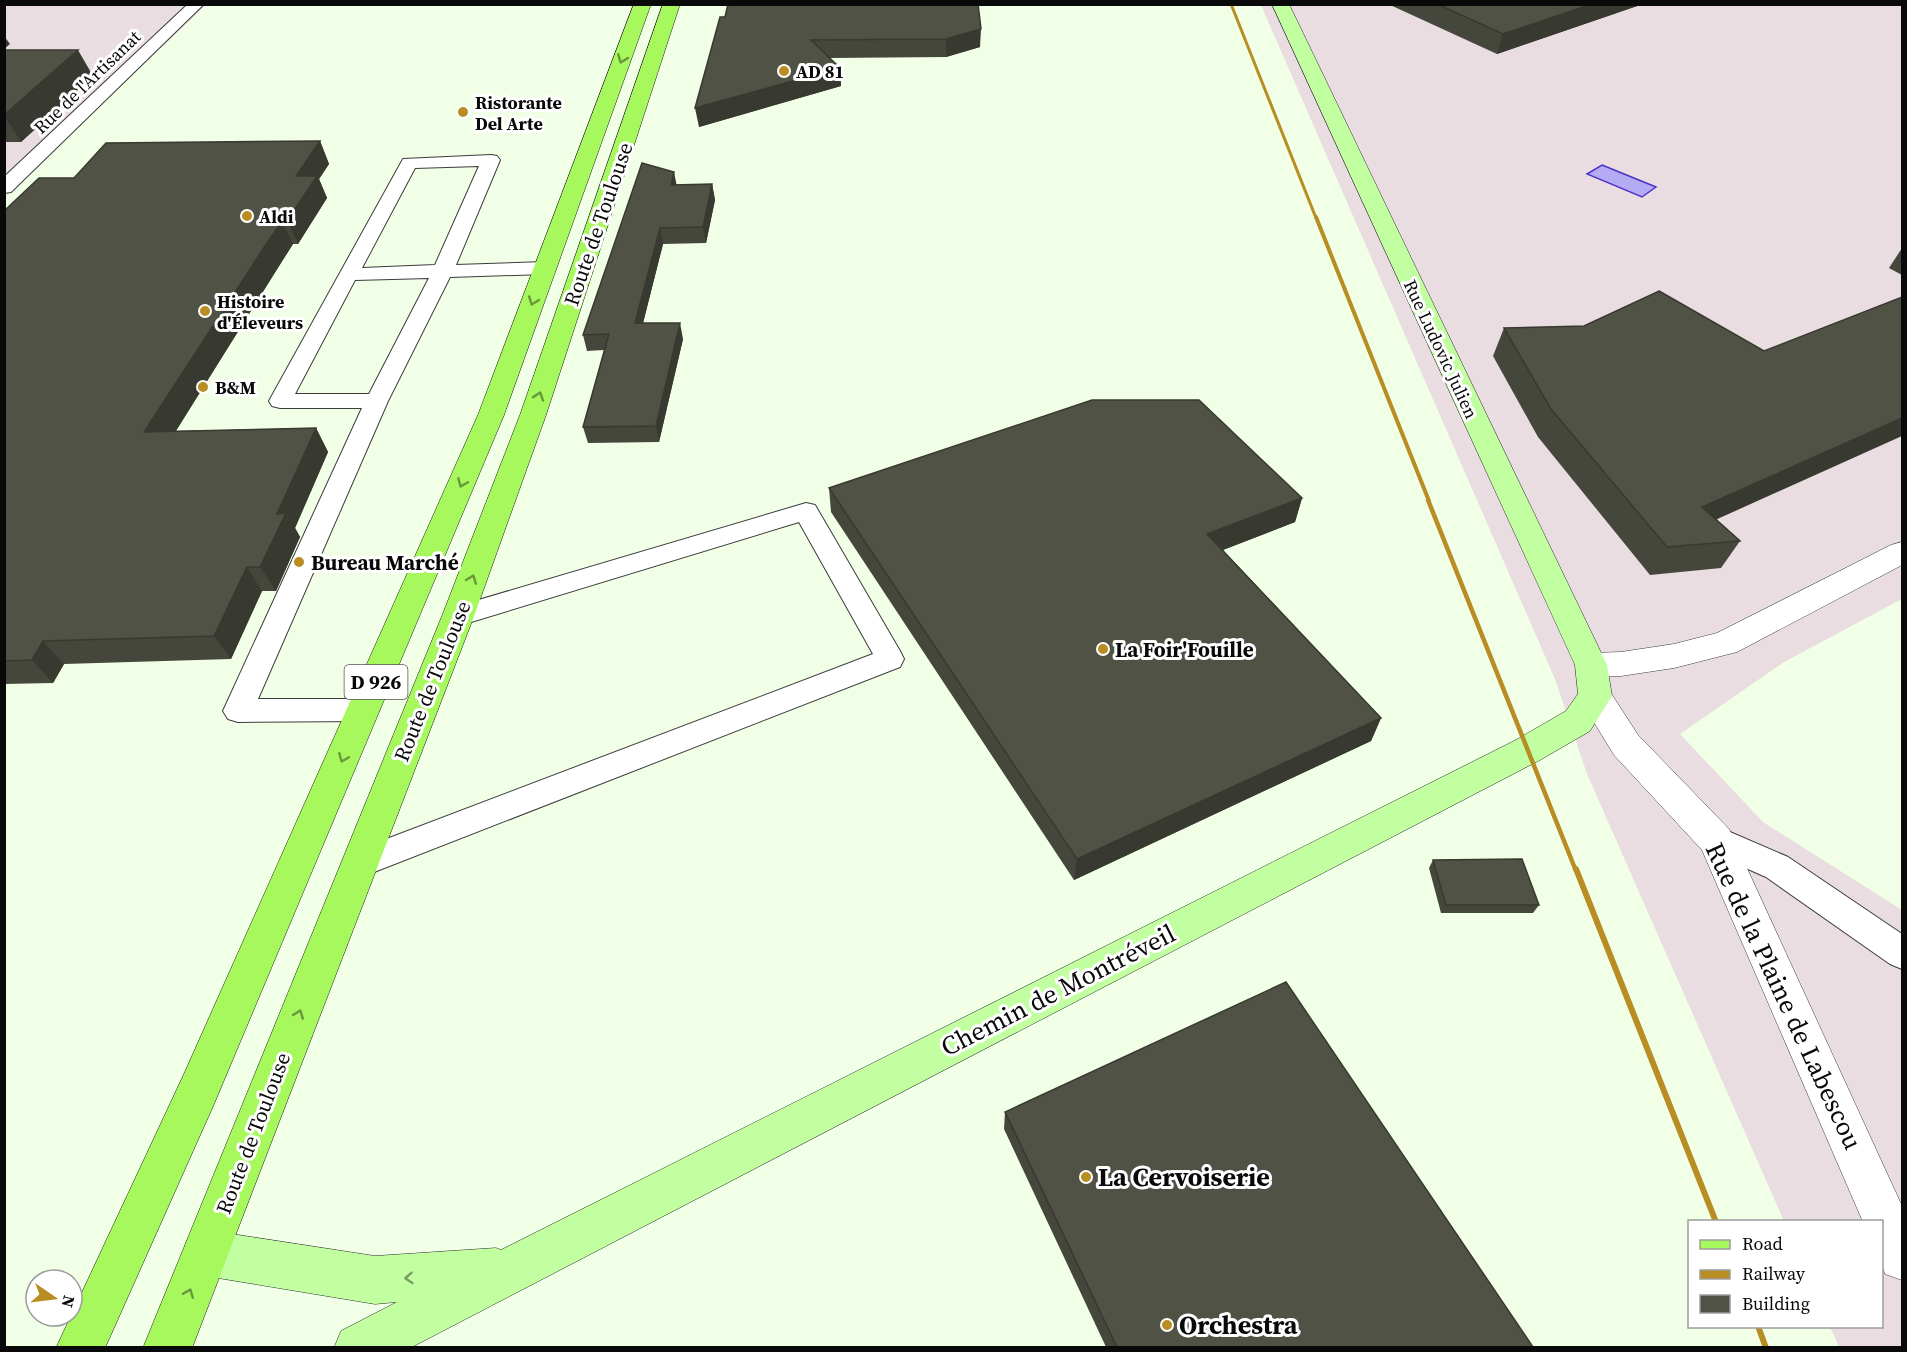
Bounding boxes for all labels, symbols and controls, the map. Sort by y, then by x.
street label: Rue de l'Artisanat [28,24,146,139]
one-way arrow [617,53,629,64]
place label: AD 81 [796,59,844,84]
marker: AD 81 [777,64,791,78]
place label: Ristorante Del Arte [475,90,562,136]
marker: Ristorante Del Arte [456,105,470,119]
street label: Route de Toulouse [556,138,640,310]
place label: Aldi [259,204,294,229]
marker: Aldi [240,209,254,223]
street label: Rue Ludovic Julien [1398,275,1484,423]
place label: Histoire d'Éleveurs [217,289,303,335]
one-way arrow [527,295,540,306]
marker: Histoire d'Éleveurs [198,304,212,318]
place label: B&M [215,375,256,400]
marker: B&M [196,380,210,394]
one-way arrow [532,391,545,402]
one-way arrow [457,476,469,487]
place label: Bureau Marché [311,548,459,577]
marker: Bureau Marché [292,555,306,569]
one-way arrow [464,574,477,585]
street label: Route de Toulouse [387,596,477,766]
place label: La Foir'Fouille [1115,635,1254,664]
marker: La Foir'Fouille [1096,642,1110,656]
road number: D 926 [344,665,407,699]
one-way arrow [338,752,350,763]
street label: Rue de la Plaine de Labescou [1697,837,1871,1155]
street label: Chemin de Montréveil [935,915,1182,1065]
one-way arrow [292,1010,304,1021]
street label: Route de Toulouse [209,1048,297,1218]
place label: La Cervoiserie [1098,1159,1270,1195]
marker: La Cervoiserie [1079,1170,1093,1184]
legend [1688,1220,1883,1328]
text: Road [1742,1231,1783,1256]
text: Railway [1742,1261,1806,1286]
north arrow [24,1268,84,1328]
one-way arrow [405,1271,414,1284]
one-way arrow [182,1289,194,1300]
text: Building [1742,1291,1810,1316]
text: N [56,1293,81,1310]
place label: Orchestra [1179,1307,1298,1343]
marker: Orchestra [1160,1318,1174,1332]

